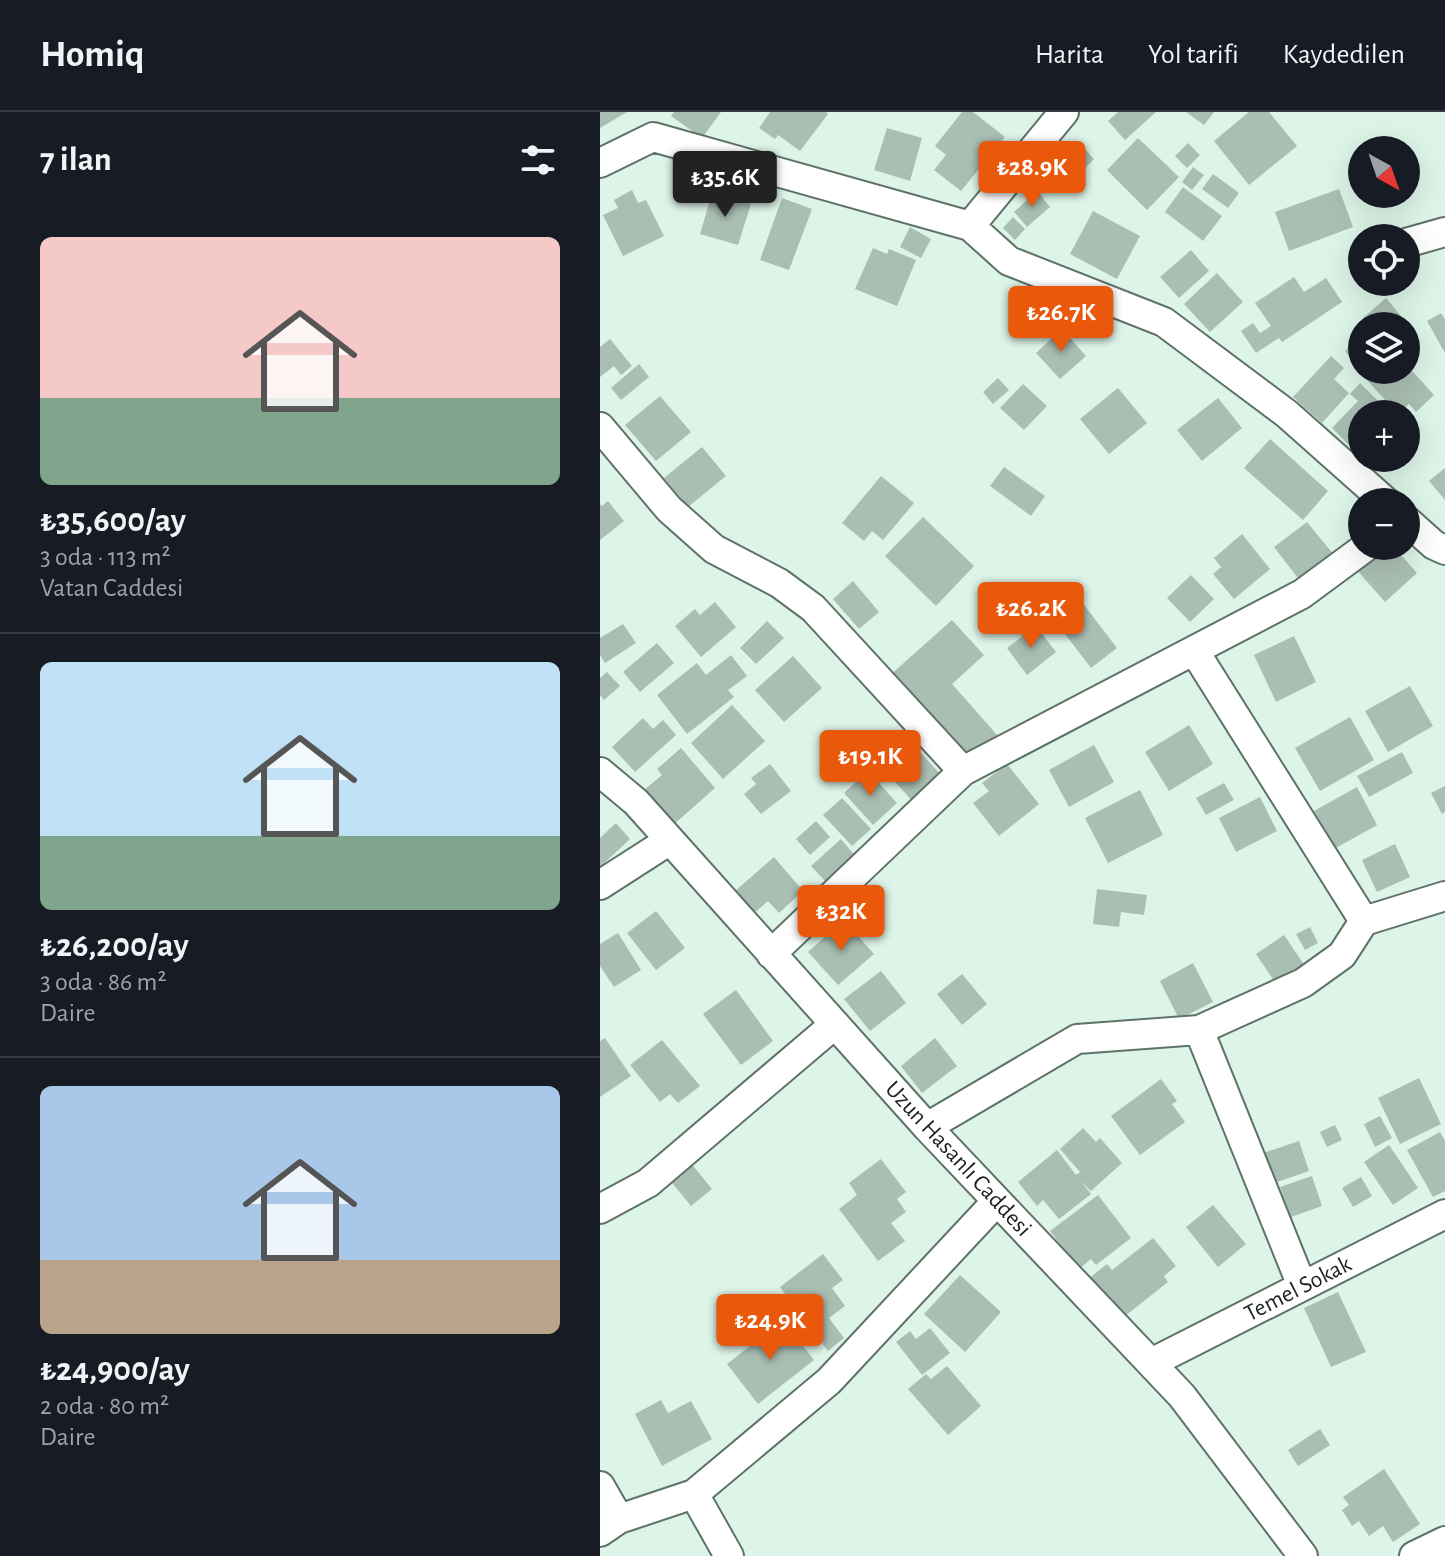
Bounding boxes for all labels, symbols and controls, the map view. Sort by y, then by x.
text: Homiq [40,36,145,74]
text: Harita [1035,41,1104,69]
text: Yol tarifi [1148,41,1239,69]
text: Kaydedilen [1283,41,1405,69]
north arrow [1348,136,1420,208]
map controls [1348,136,1420,560]
icon: filters [516,138,560,182]
pin: ₺28.9K [967,141,1097,209]
text: 7 ilan [40,143,112,177]
pin: ₺35.6K [660,151,790,219]
text: ₺28.9K [996,154,1068,180]
text: ₺35.6K [691,164,759,190]
button: locate [1348,224,1420,296]
pin: ₺26.7K [996,286,1126,354]
icon: home [228,289,372,433]
text: ₺26.7K [1026,299,1096,325]
button: layers [1348,312,1420,384]
button: + [1348,400,1420,472]
button: − [1348,488,1420,560]
text: ₺35,600/ay [40,504,186,538]
text: 3 oda · 113 m² [40,544,171,570]
text: Vatan Caddesi [40,575,183,601]
pin: ₺26.2K [966,582,1096,650]
text: ₺26.2K [996,595,1066,621]
icon: home [228,714,372,858]
pin: ₺19.1K [805,730,935,798]
text: ₺19.1K [838,743,902,769]
pin: ₺32K [794,885,888,953]
text: ₺32K [816,898,866,924]
text: ₺26,200/ay [40,929,189,963]
text: 3 oda · 86 m² [40,969,167,995]
text: Daire [40,1000,95,1026]
street label: Uzun Hasanlı Caddesi [880,1077,1036,1241]
icon: home [228,1138,372,1282]
street label: Temel Sokak [1241,1252,1355,1326]
pin: ₺24.9K [705,1294,835,1362]
text: ₺24.9K [734,1307,806,1333]
text: ₺24,900/ay [40,1353,190,1387]
text: 2 oda · 80 m² [40,1393,169,1419]
text: Daire [40,1424,95,1450]

